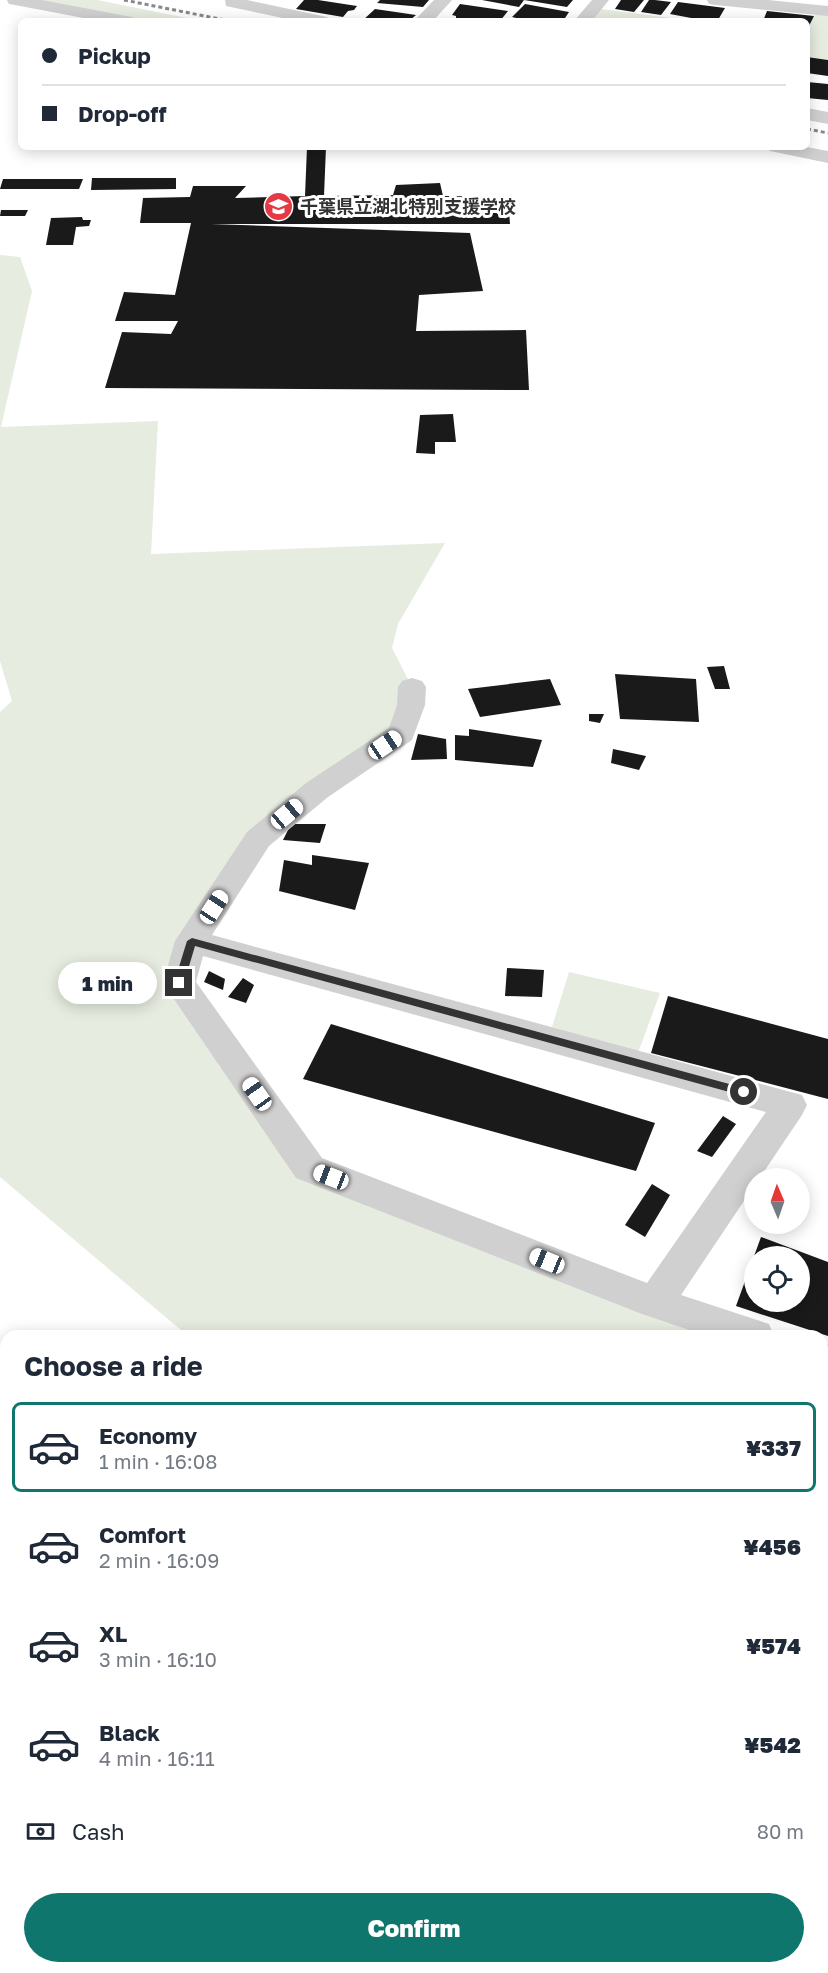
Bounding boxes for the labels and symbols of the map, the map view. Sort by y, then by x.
school or university icon: 千葉県立湖北特別支援学校 [263,191,295,223]
place label: 千葉県立湖北特別支援学校 [300,195,516,217]
car [365,727,405,763]
car [267,796,307,832]
car [197,887,231,927]
callout: 1 min [59,962,158,1004]
route end [165,969,192,996]
car [239,1074,275,1114]
route start [730,1078,757,1105]
car [311,1162,351,1192]
north arrow [744,1168,810,1234]
car [527,1246,567,1276]

